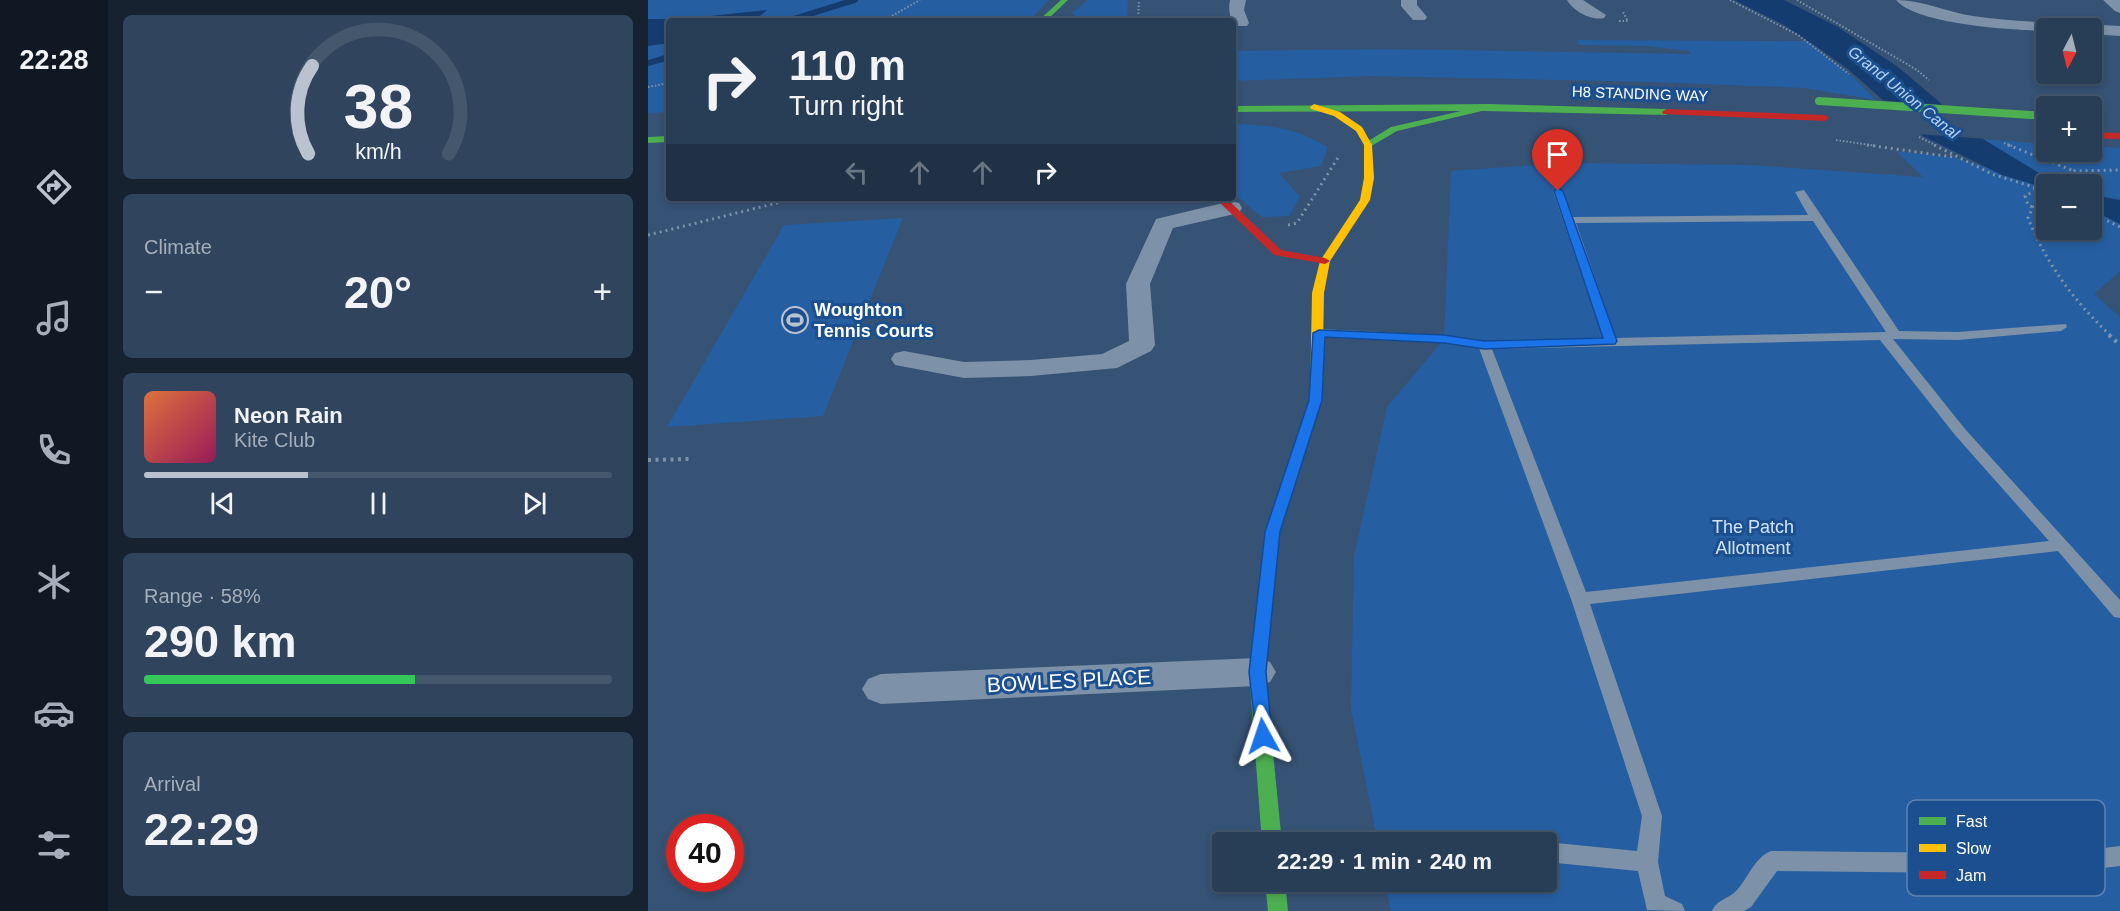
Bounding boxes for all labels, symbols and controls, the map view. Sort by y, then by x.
north arrow [2036,18,2102,84]
map controls [2036,18,2102,240]
icon: right [690,42,768,120]
text: 110 m [789,42,906,89]
water label: Grand Union Canal [1845,43,1963,142]
text: 22:28 [19,45,89,75]
text: 38 [343,72,413,141]
street label: H8 STANDING WAY [1572,83,1708,104]
text: Turn right [789,91,904,121]
button: + [2036,96,2102,162]
pin [1532,129,1583,191]
icon: arrive [1541,138,1574,171]
text: km/h [355,140,401,164]
icon: left [840,156,873,189]
icon: ahead [903,156,936,189]
icon: ahead [966,156,999,189]
icon: right [1029,156,1062,189]
icon: directions [33,166,75,208]
button: − [2036,174,2102,240]
text: Climate [144,236,212,258]
text: 20° [344,267,412,318]
text: − [144,273,163,310]
text: + [593,273,612,310]
icon: music [33,297,75,339]
place label: Woughton Tennis Courts [814,300,934,341]
sports icon: Woughton Tennis Courts [780,305,810,335]
text: Neon Rain [234,403,343,428]
icon: phone [33,429,75,471]
text: Kite Club [234,429,315,451]
icon: previous [206,487,239,520]
icon: pause [362,487,395,520]
icon: next [518,487,551,520]
park label: The Patch Allotment [1712,517,1794,558]
icon: climate [33,561,75,603]
text: Range · 58% [144,585,261,607]
text: 290 km [144,616,297,667]
street label: BOWLES PLACE [986,665,1152,696]
icon: car [33,692,75,734]
position arrow [1231,704,1295,768]
text: Arrival [144,773,201,795]
legend [1907,800,2105,896]
text: 22:29 [144,804,259,855]
text: Fast [1956,813,1988,830]
speed limit sign: 40 [666,814,744,892]
icon: filters [33,824,75,866]
text: Slow [1956,840,1991,857]
text: 22:29 · 1 min · 240 m [1277,849,1492,874]
text: Jam [1956,867,1986,884]

